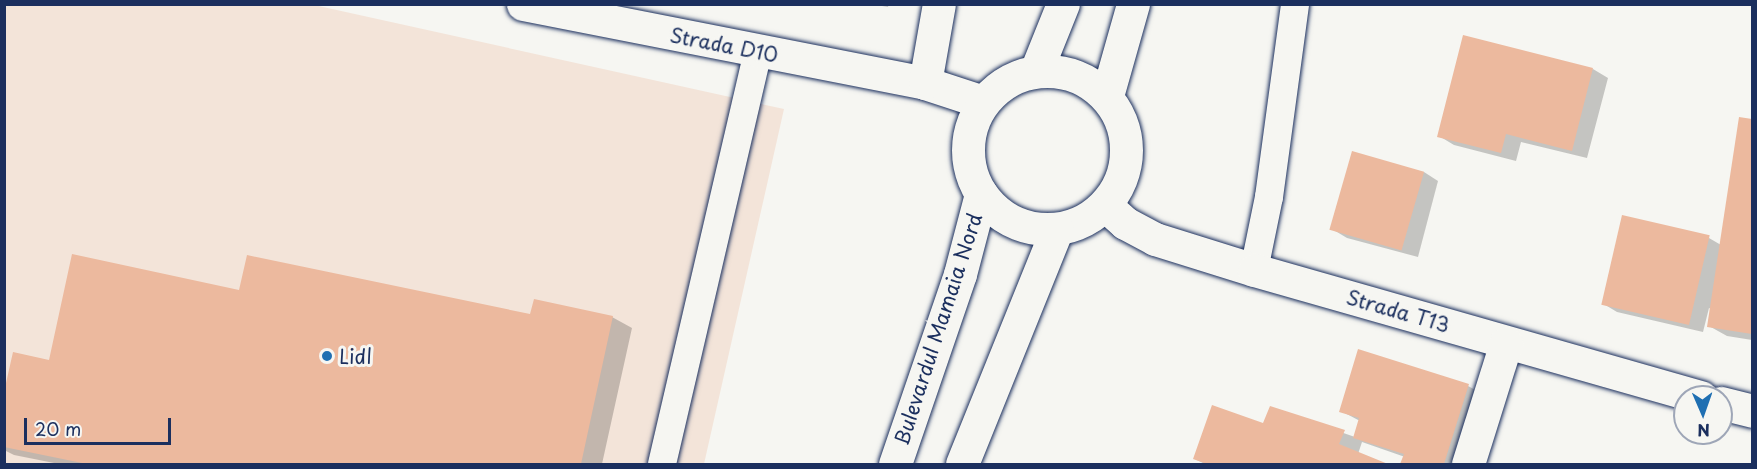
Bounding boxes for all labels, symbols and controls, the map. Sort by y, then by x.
street label: Strada D10 [668,23,780,67]
street label: Bulevardul Mamaia Nord [889,210,987,448]
street label: Strada T13 [1343,285,1453,337]
place label: Lidl [339,344,372,368]
marker: Lidl [320,349,334,363]
north arrow [1673,385,1733,445]
scale bar [27,406,174,444]
text: 20 m [35,415,81,442]
text: N [1697,419,1710,443]

